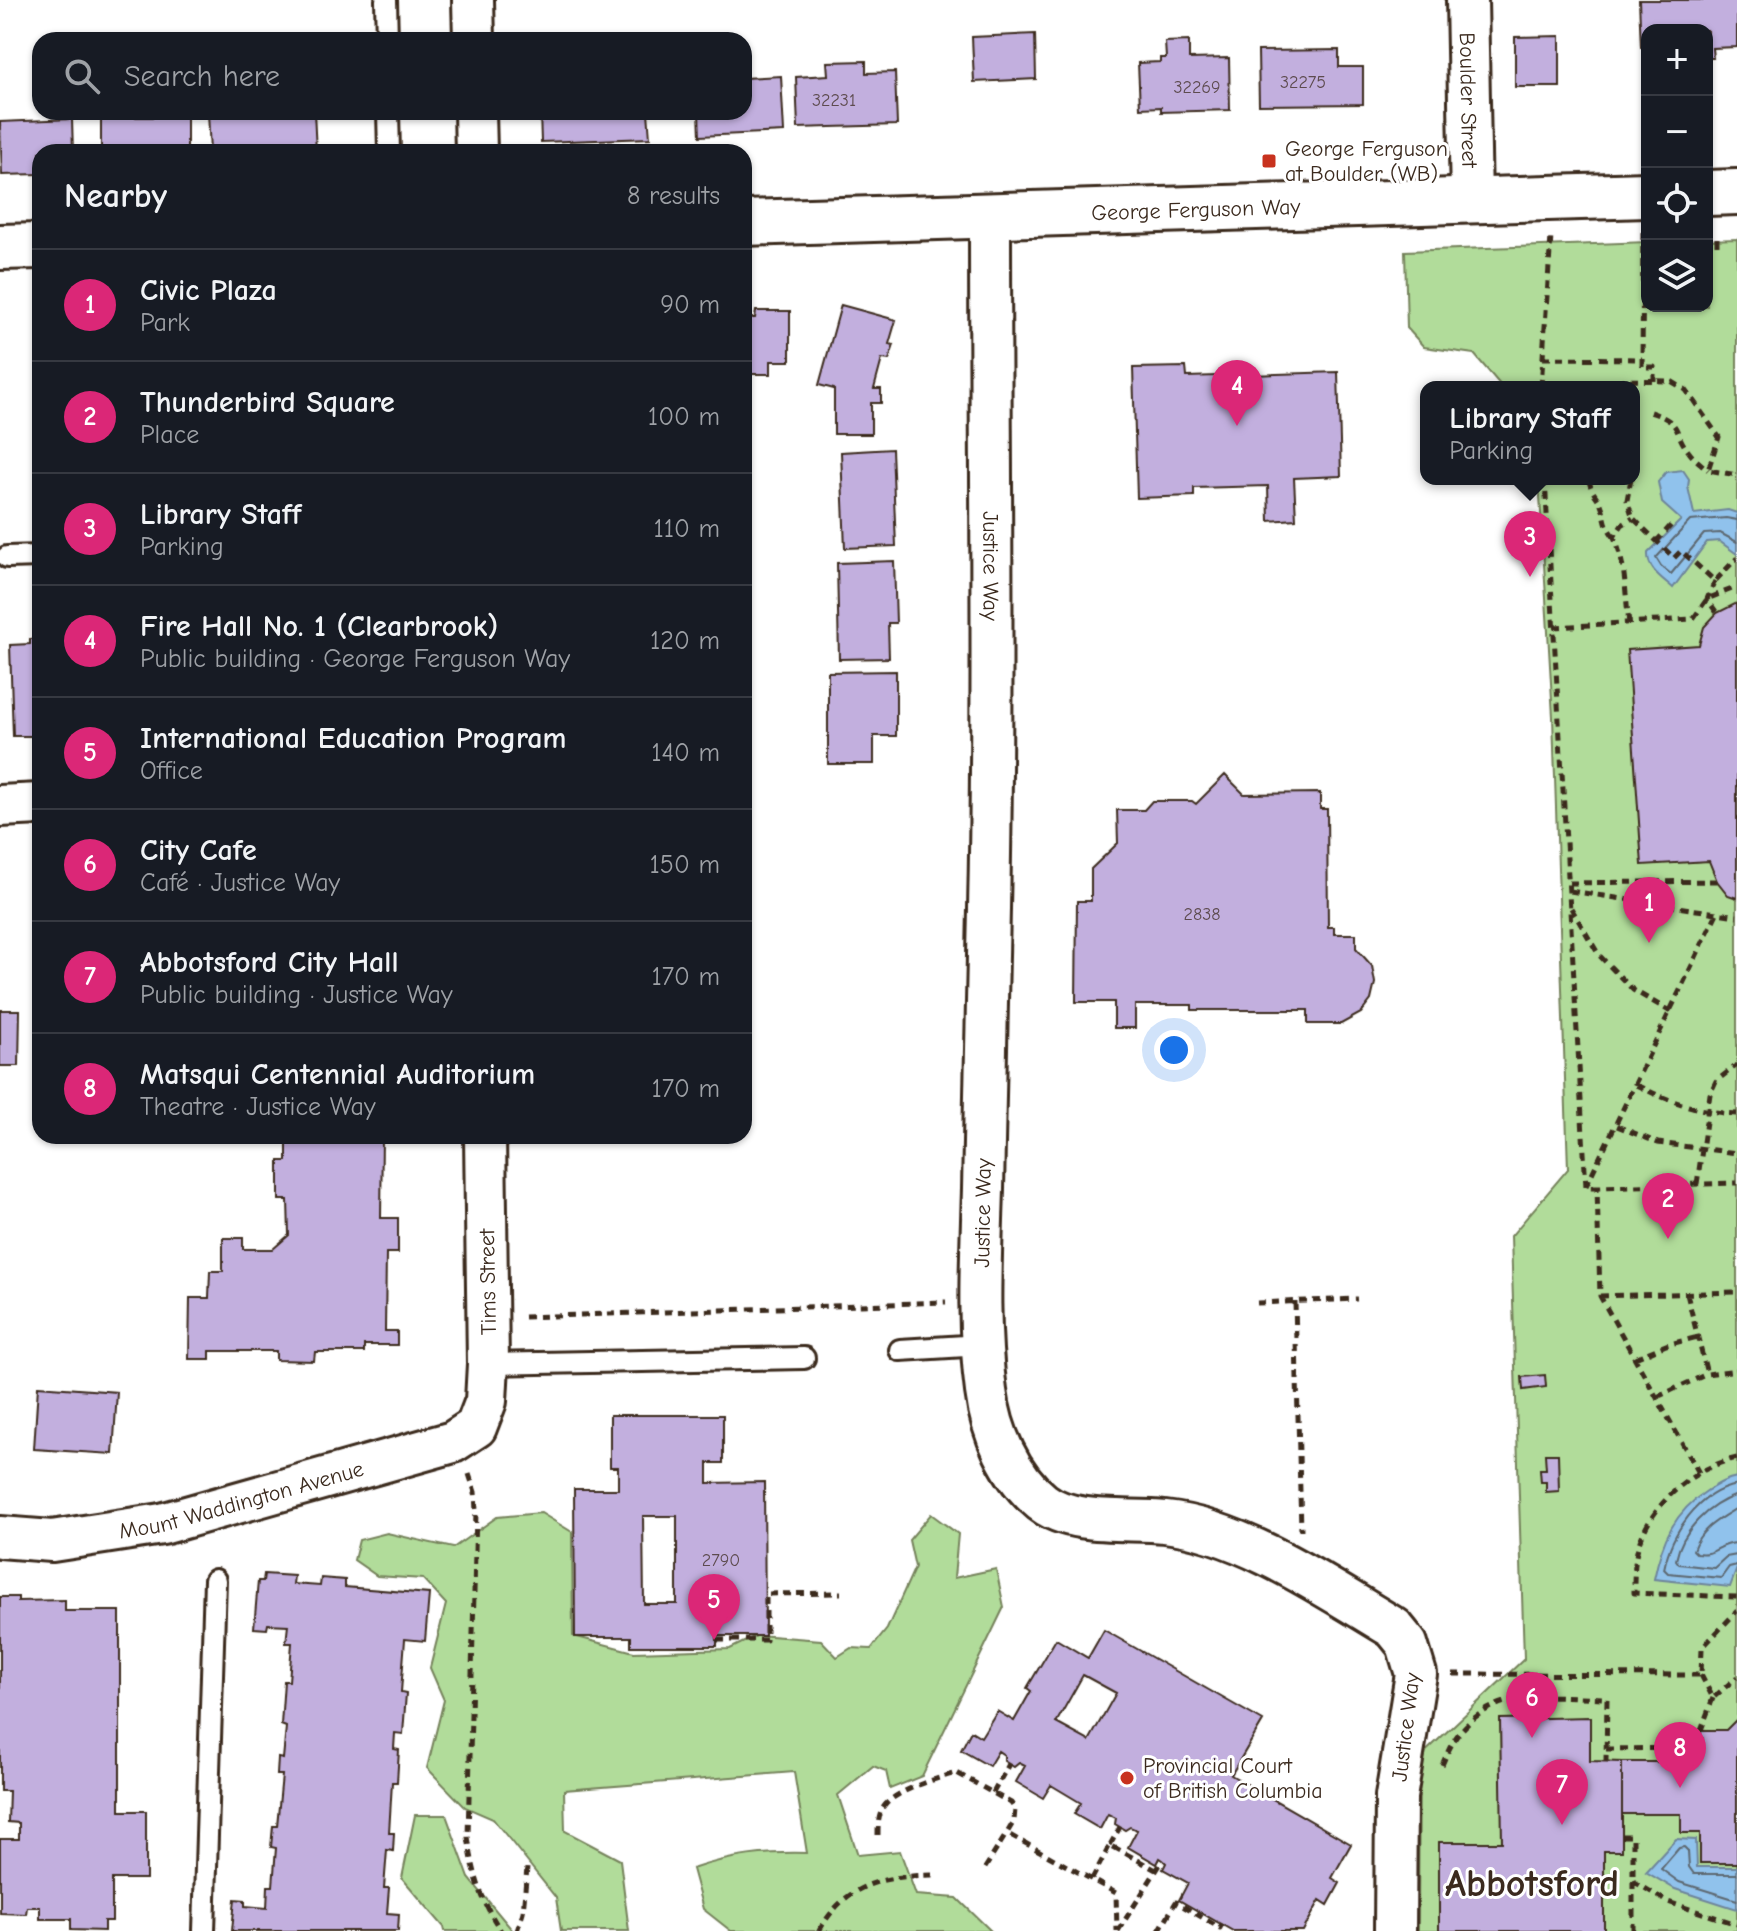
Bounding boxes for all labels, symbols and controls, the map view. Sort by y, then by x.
map controls [1641,24,1713,312]
button: + [1641,24,1713,96]
search box [32,32,752,120]
street label: Boulder Street [1454,32,1482,169]
icon: search [60,54,104,98]
text: Search here [124,59,280,94]
house number: 32275 [1280,72,1326,93]
house number: 32269 [1173,77,1221,98]
house number: 32231 [812,90,856,111]
button: − [1641,96,1713,168]
place label: George Ferguson at Boulder (WB) [1285,136,1448,187]
marker: George Ferguson at Boulder (WB) [1260,152,1278,170]
button: locate [1641,168,1713,240]
text: Nearby [64,176,167,216]
text: 8 results [627,181,720,211]
street label: George Ferguson Way [1091,194,1301,226]
button: layers [1641,240,1713,312]
text: Civic Plaza [140,273,277,308]
text: 1 [85,290,95,320]
text: 90 m [660,290,720,320]
text: Park [140,308,190,338]
pin: 4 [1211,360,1263,426]
popup [1420,381,1640,485]
text: Thunderbird Square [140,385,395,420]
text: Library Staff [1449,401,1611,436]
text: 2 [84,402,96,432]
text: 100 m [648,402,720,432]
text: Place [140,420,199,450]
text: Parking [1449,436,1533,466]
text: Library Staff [140,497,301,532]
street label: Justice Way [977,511,1004,621]
pin: 3 [1504,511,1556,577]
text: 3 [84,514,96,544]
text: 110 m [653,514,720,544]
text: Parking [140,532,224,562]
text: Fire Hall No. 1 (Clearbrook) [140,609,498,644]
text: 4 [84,626,96,656]
text: 120 m [650,626,720,656]
text: Public building · George Ferguson Way [140,644,570,674]
text: International Education Program [140,721,566,756]
text: 5 [83,738,97,768]
text: 140 m [651,738,720,768]
text: Office [140,756,203,786]
text: City Cafe [140,833,257,868]
text: 6 [83,850,97,880]
text: 150 m [650,850,720,880]
text: Café · Justice Way [140,868,340,898]
pin: 1 [1623,877,1675,943]
house number: 2838 [1183,904,1221,925]
text: Abbotsford City Hall [140,945,399,980]
text: 7 [84,962,96,992]
text: 170 m [651,962,720,992]
text: Public building · Justice Way [140,980,453,1010]
your location [1154,1030,1194,1070]
text: Matsqui Centennial Auditorium [140,1057,535,1092]
text: 8 [83,1074,97,1104]
text: 170 m [651,1074,720,1104]
text: Theatre · Justice Way [140,1092,376,1122]
street label: Justice Way [969,1158,997,1268]
pin: 2 [1642,1173,1694,1239]
street label: Tims Street [474,1228,502,1335]
street label: Mount Waddington Avenue [117,1456,367,1544]
house number: 2790 [702,1550,740,1571]
pin: 5 [688,1574,740,1640]
street label: Justice Way [1386,1671,1426,1783]
pin: 6 [1506,1672,1558,1738]
pin: 8 [1654,1722,1706,1788]
place label: Provincial Court of British Columbia [1143,1753,1323,1804]
pin: 7 [1536,1759,1588,1825]
marker: Provincial Court of British Columbia [1118,1769,1136,1787]
district label: Abbotsford [1445,1862,1619,1906]

